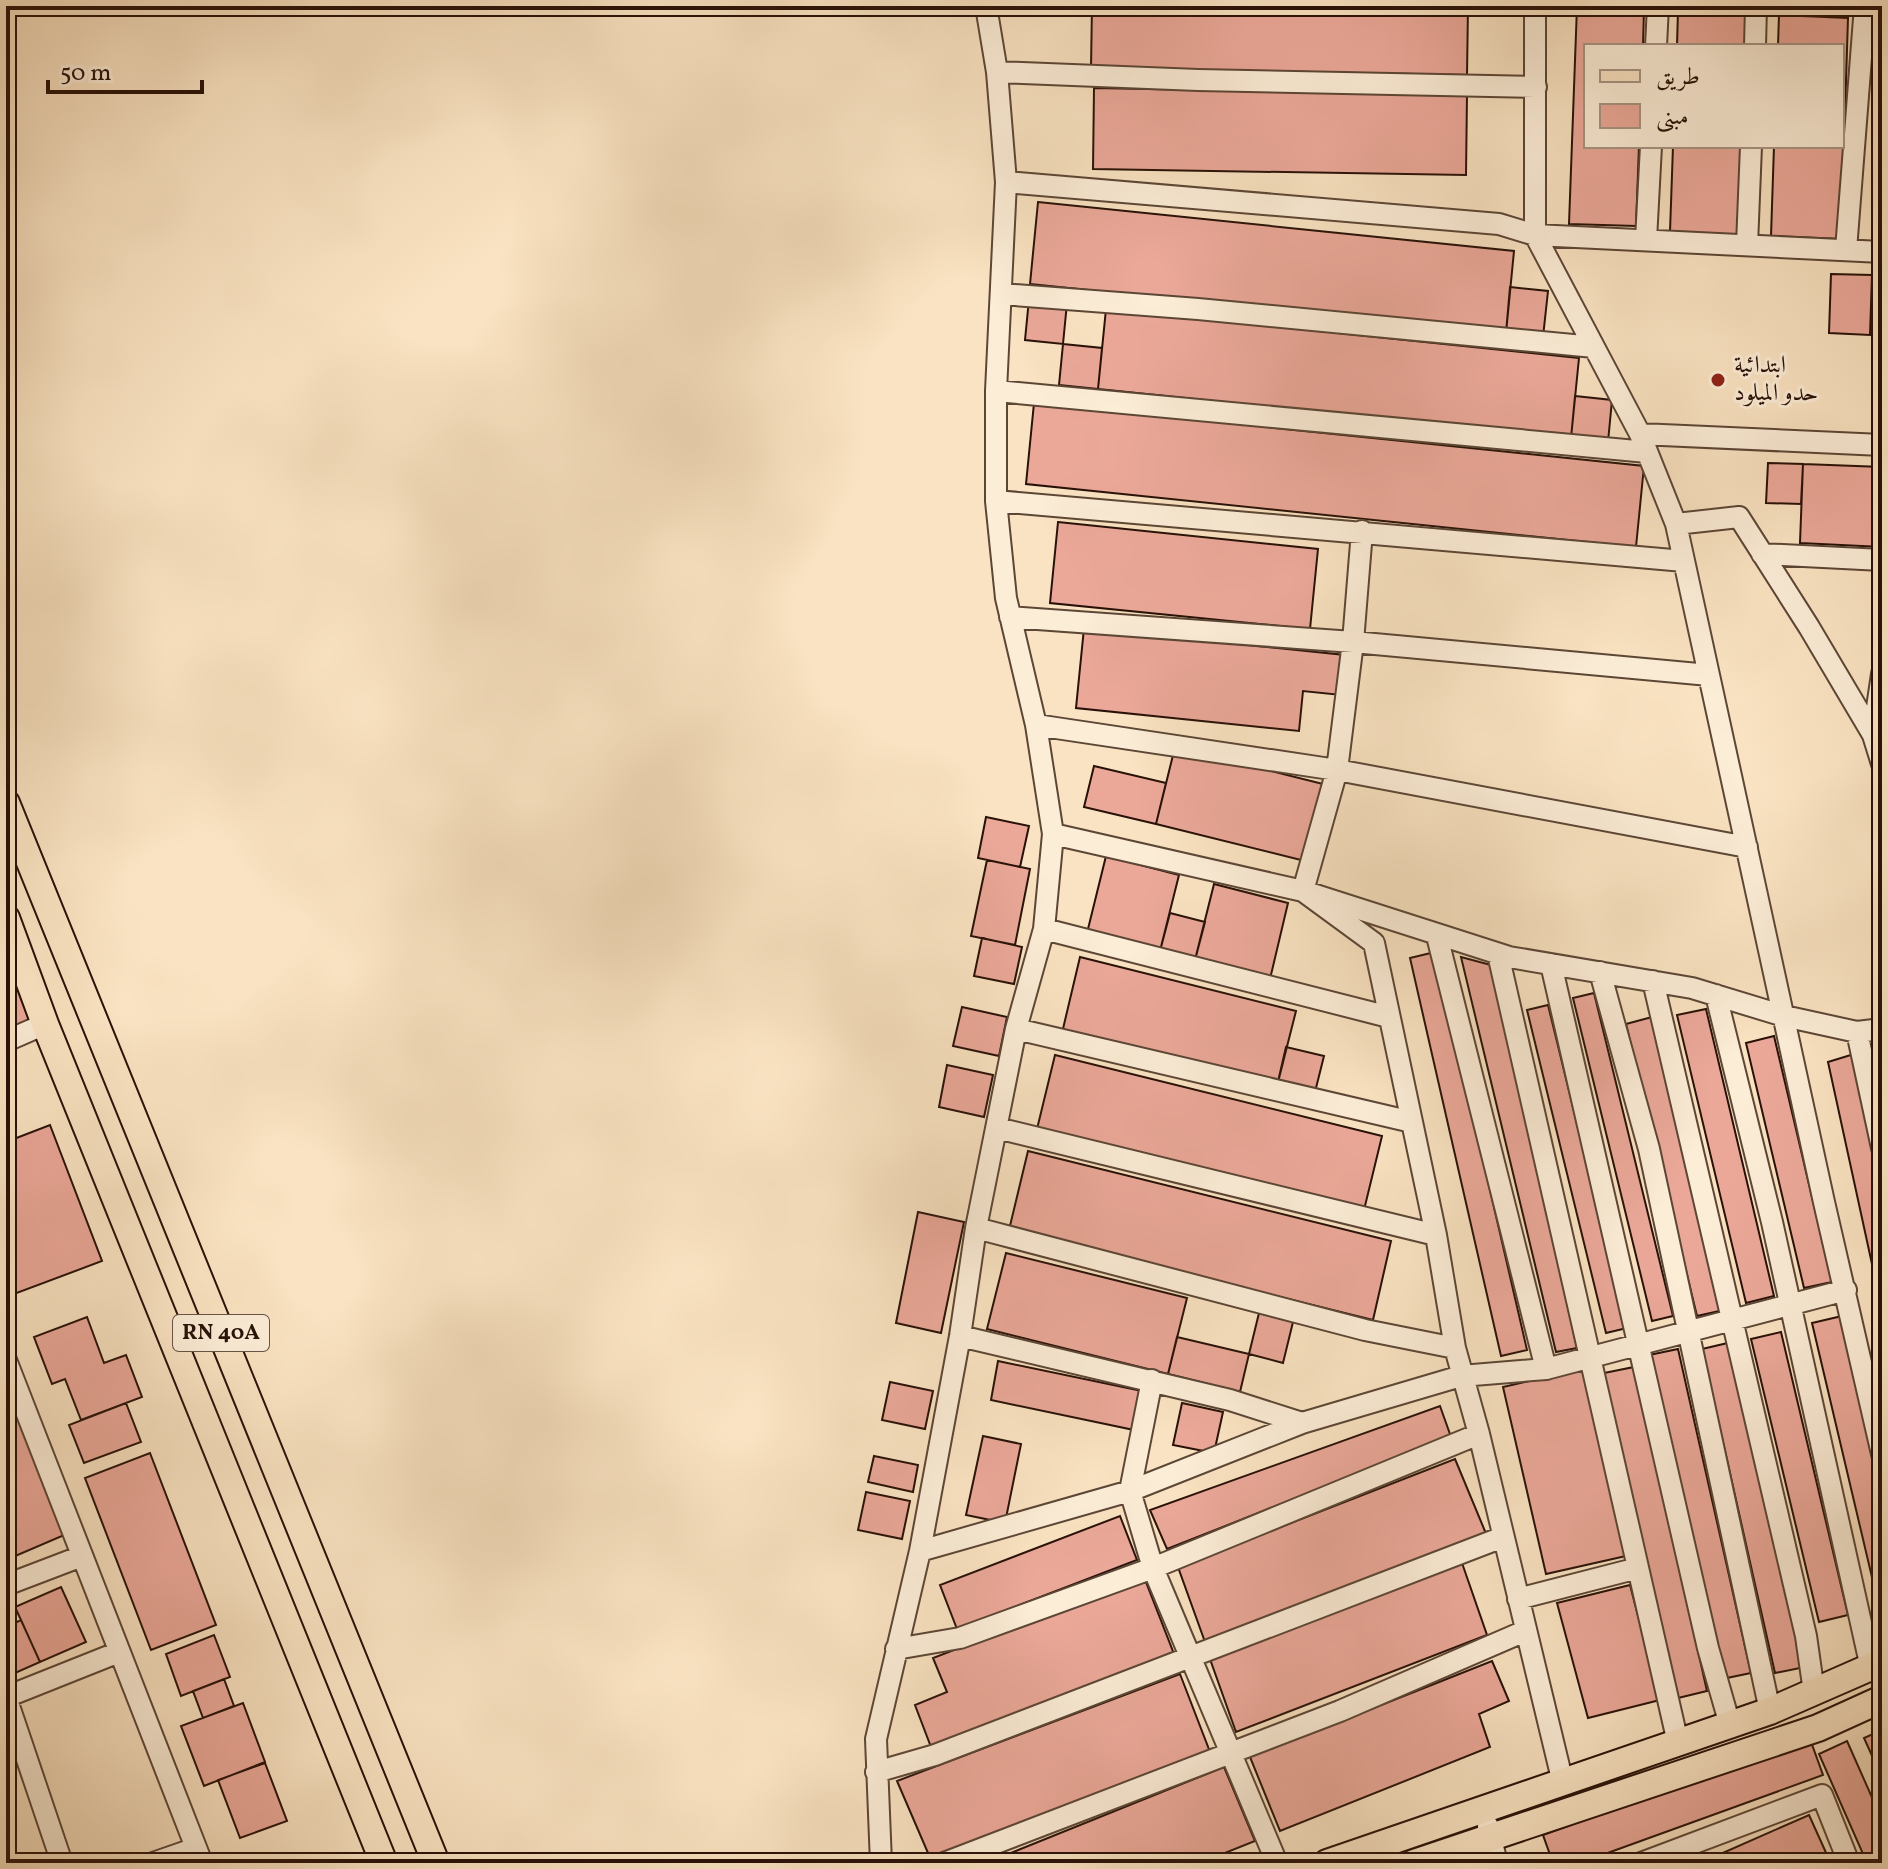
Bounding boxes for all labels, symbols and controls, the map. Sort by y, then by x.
scale bar [48,44,202,94]
legend [1584,44,1844,148]
text: 50 m [60,57,112,91]
text: طريق [1656,61,1700,95]
text: مبنى [1656,101,1689,135]
place label: ابتدائية حدو الميلود [1734,349,1818,411]
marker: ابتدائية حدو الميلود [1709,371,1727,389]
road number: RN 40A [173,1315,269,1351]

